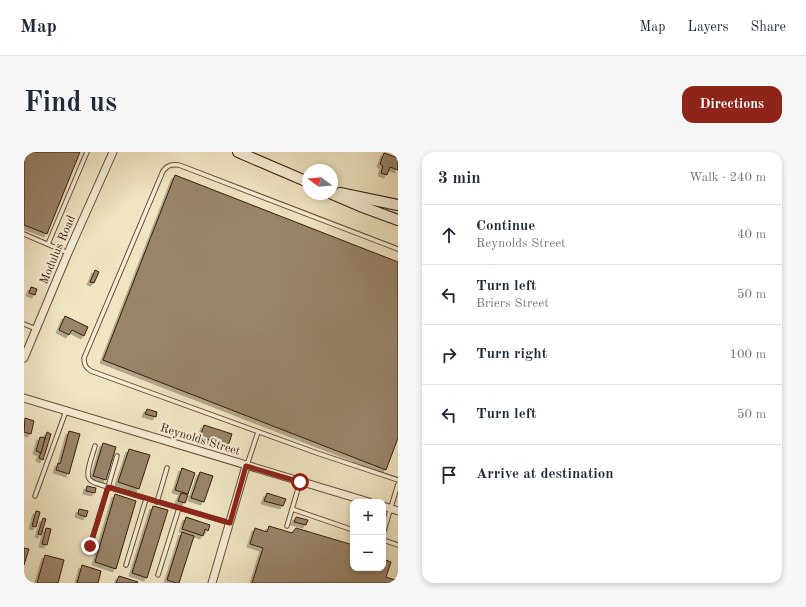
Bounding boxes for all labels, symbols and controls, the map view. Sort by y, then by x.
text: Map [20,18,57,37]
text: Map [640,20,666,34]
text: Layers [688,20,729,34]
text: Share [751,20,786,34]
button: Directions [682,86,782,123]
text: Find us [24,90,117,118]
north arrow [302,164,338,200]
text: 3 min [438,170,481,187]
text: Walk · 240 m [689,171,766,184]
street label: Modulus Road [38,214,78,286]
text: Continue [476,219,535,234]
icon: ahead [438,224,460,246]
text: 40 m [737,228,766,241]
text: Reynolds Street [476,237,566,250]
text: Turn left [476,279,536,294]
icon: left [438,284,460,306]
text: 50 m [737,288,766,301]
text: Briers Street [476,297,549,310]
icon: right [438,344,460,366]
text: Turn right [476,347,547,362]
text: 100 m [729,348,766,361]
icon: left [438,404,460,426]
text: Turn left [476,407,536,422]
text: 50 m [737,408,766,421]
street label: Reynolds Street [159,422,241,458]
icon: arrive [438,464,460,486]
text: Arrive at destination [476,467,614,482]
route start [291,473,309,491]
map controls [350,499,386,571]
button: + [350,499,386,535]
button: − [350,535,386,571]
route end [81,537,99,555]

